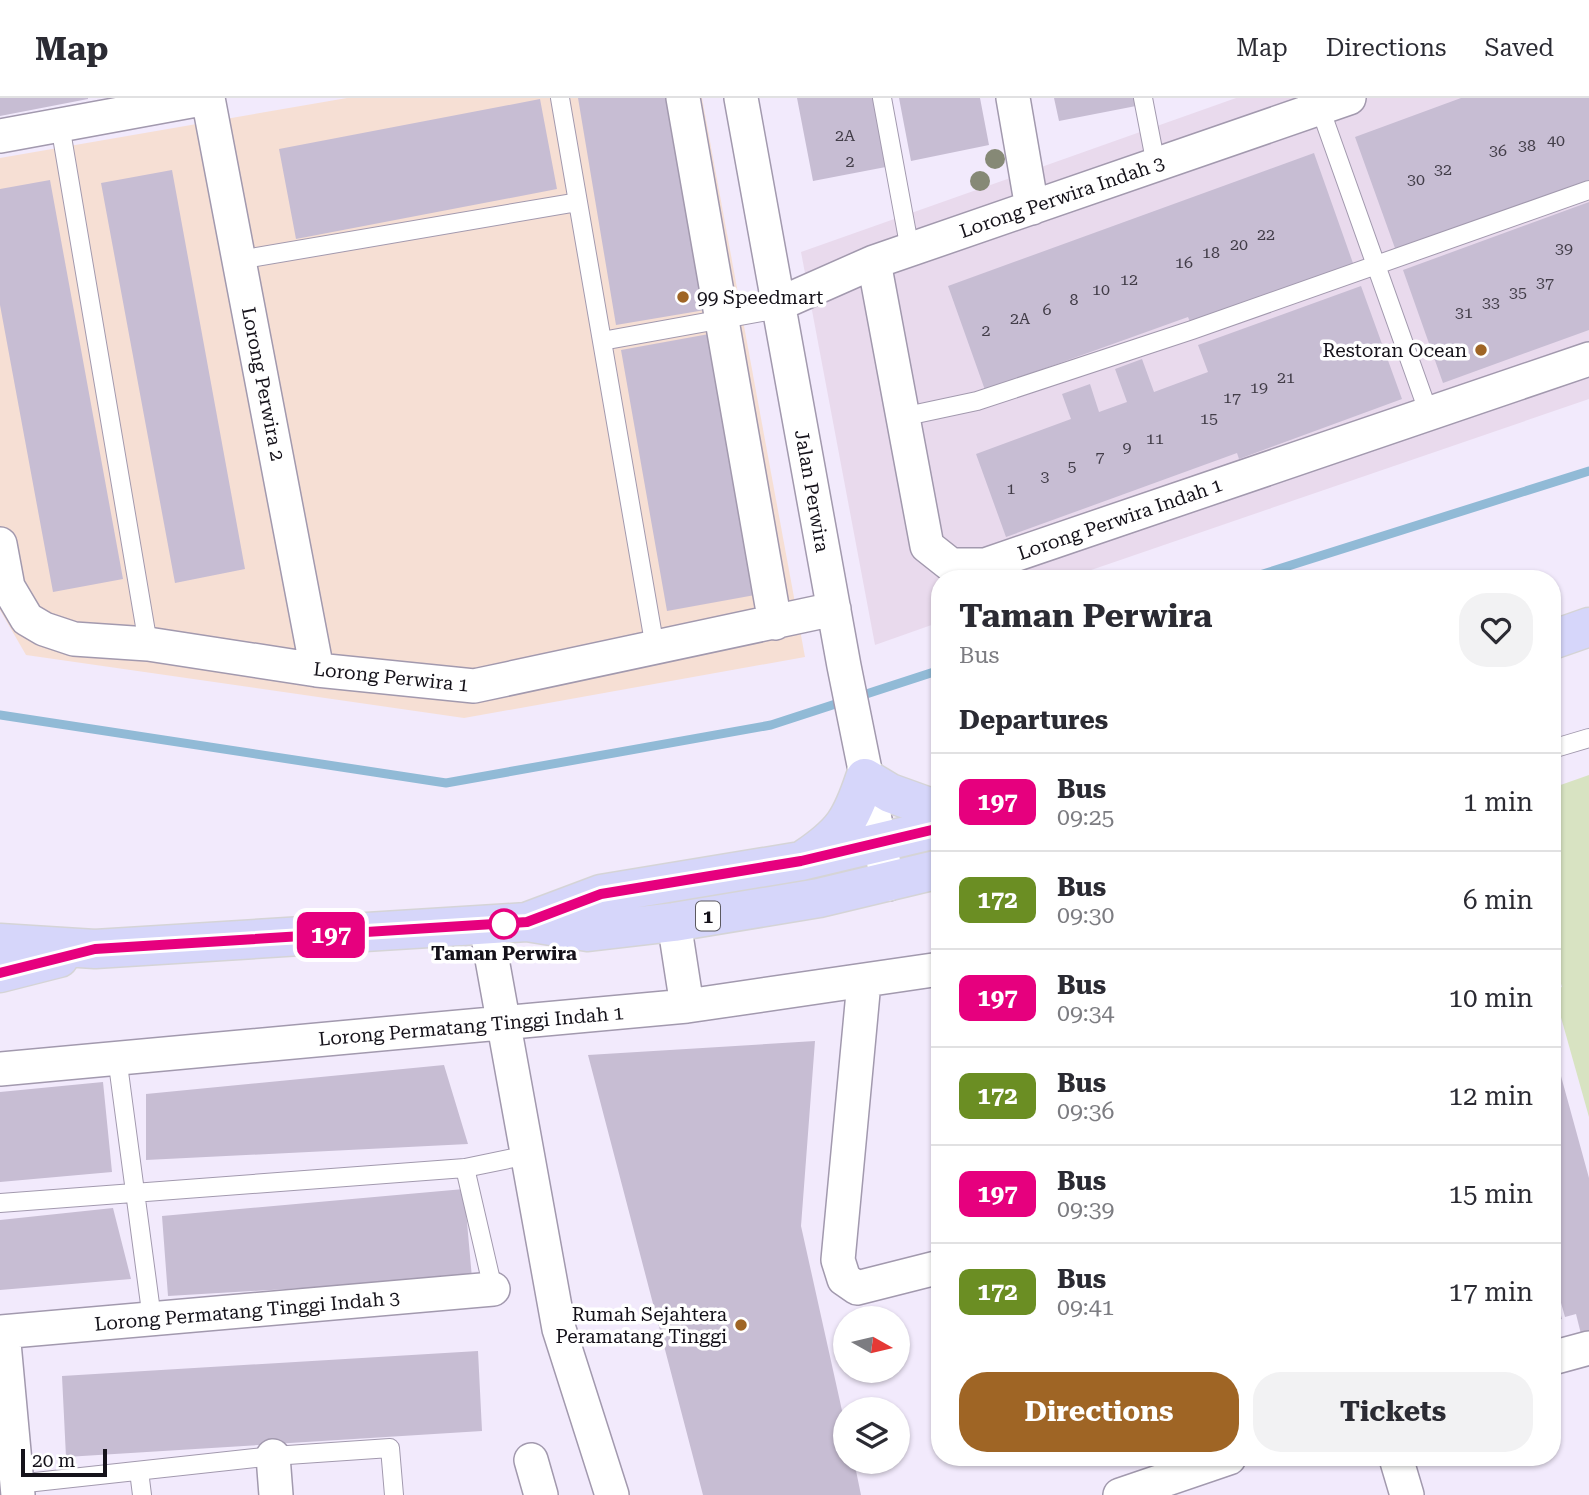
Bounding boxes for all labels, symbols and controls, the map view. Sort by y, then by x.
text: Map [35,29,109,68]
text: Map [1236,34,1288,62]
text: Directions [1326,34,1446,62]
text: Saved [1484,34,1554,62]
house number: 2A [835,126,856,145]
house number: 40 [1547,131,1565,150]
house number: 38 [1518,136,1536,155]
house number: 36 [1489,141,1507,160]
street label: Lorong Perwira Indah 3 [957,151,1167,243]
house number: 2 [846,152,855,171]
house number: 32 [1434,160,1452,179]
house number: 30 [1407,170,1425,189]
house number: 22 [1257,225,1275,244]
house number: 20 [1230,235,1248,254]
house number: 39 [1555,239,1573,258]
house number: 18 [1202,243,1220,262]
house number: 16 [1175,253,1193,272]
house number: 12 [1120,270,1138,289]
house number: 37 [1536,273,1554,292]
house number: 10 [1092,280,1110,299]
house number: 35 [1509,283,1527,302]
place label: 99 Speedmart [697,286,823,309]
marker: 99 Speedmart [675,289,691,305]
house number: 8 [1070,290,1079,309]
house number: 33 [1482,293,1500,312]
house number: 6 [1043,300,1052,319]
house number: 31 [1455,303,1473,322]
street label: Lorong Perwira 2 [237,305,289,463]
house number: 2A [1010,309,1031,328]
house number: 2 [982,321,991,340]
place label: Restoran Ocean [1322,339,1467,362]
marker: Restoran Ocean [1473,342,1489,358]
house number: 21 [1277,368,1295,387]
house number: 19 [1250,378,1268,397]
house number: 17 [1223,388,1241,407]
house number: 15 [1200,409,1218,428]
street label: Jalan Perwira [790,428,834,555]
house number: 11 [1146,429,1164,448]
house number: 9 [1123,438,1132,457]
house number: 7 [1096,447,1105,466]
house number: 5 [1068,457,1077,476]
house number: 3 [1041,467,1050,486]
street label: Lorong Perwira Indah 1 [1015,473,1225,565]
house number: 1 [1007,479,1016,498]
button: heart [1459,593,1533,667]
text: Taman Perwira [959,596,1212,635]
text: Bus [959,642,999,669]
street label: Lorong Perwira 1 [312,657,470,697]
text: Departures [959,705,1108,735]
text: Bus [1057,774,1106,804]
text: 1 min [1463,787,1533,817]
text: 197 [977,788,1018,816]
text: 09:25 [1057,804,1114,831]
text: Bus [1057,872,1106,902]
text: 6 min [1463,885,1533,915]
text: 172 [977,886,1018,914]
road number: 1 [696,902,720,930]
text: 09:30 [1057,902,1114,929]
marker: Taman Perwira [489,909,519,939]
line badge: 197 [291,912,371,958]
text: 197 [311,921,351,949]
place label: Taman Perwira [431,942,577,965]
text: Bus [1057,970,1106,1000]
text: 10 min [1449,983,1533,1013]
text: 197 [977,984,1018,1012]
text: 09:34 [1057,1000,1114,1027]
street label: Lorong Permatang Tinggi Indah 1 [317,1001,625,1051]
text: Bus [1057,1068,1106,1098]
text: 12 min [1449,1081,1533,1111]
text: 172 [977,1082,1018,1110]
text: 09:36 [1057,1098,1114,1125]
text: Bus [1057,1166,1106,1196]
text: 15 min [1449,1179,1533,1209]
text: 197 [977,1180,1018,1208]
text: 09:39 [1057,1196,1114,1223]
text: Bus [1057,1264,1106,1294]
text: 17 min [1449,1277,1533,1307]
text: 172 [977,1278,1018,1306]
street label: Lorong Permatang Tinggi Indah 3 [93,1286,401,1336]
text: 09:41 [1057,1294,1114,1321]
place label: Rumah Sejahtera Peramatang Tinggi [555,1303,728,1348]
north arrow [833,1306,910,1382]
map controls [833,1306,910,1474]
marker: Rumah Sejahtera Peramatang Tinggi [733,1317,749,1333]
button: Directions [959,1372,1239,1452]
button: Tickets [1253,1372,1533,1452]
button: layers [833,1397,910,1474]
scale bar [21,1446,107,1478]
text: 20 m [32,1449,75,1472]

